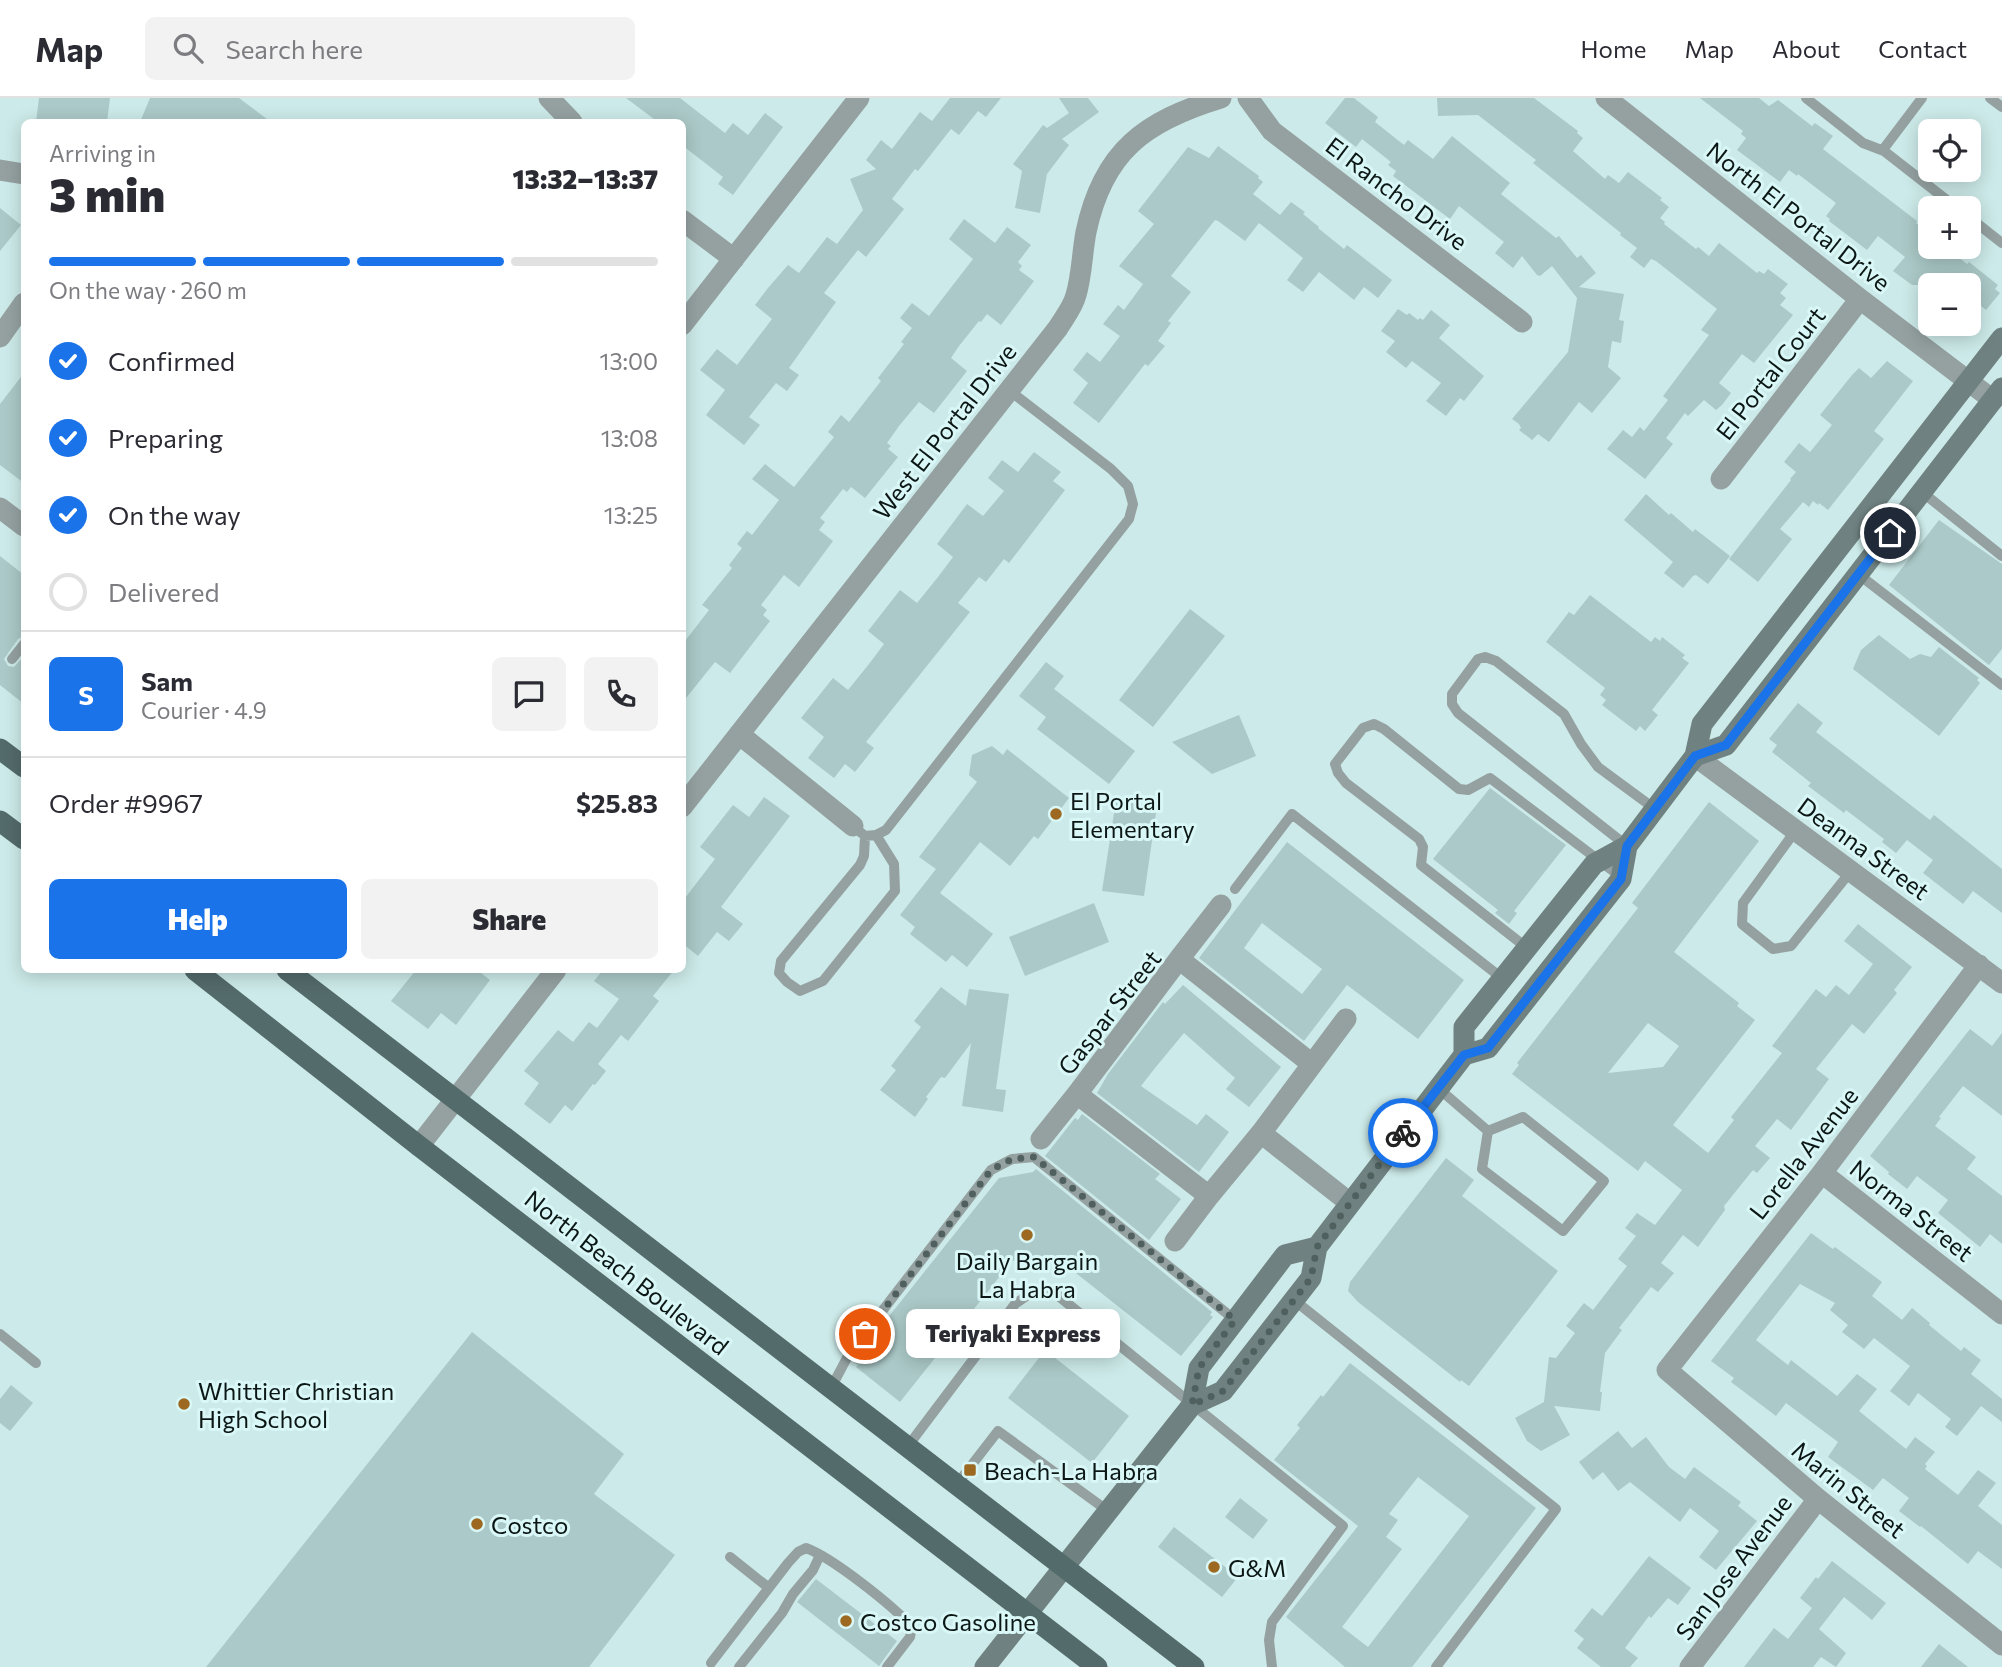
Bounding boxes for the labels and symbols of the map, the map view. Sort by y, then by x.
street label: El Rancho Drive [1320,130,1474,256]
street label: North El Portal Drive [1702,135,1896,297]
street label: El Portal Court [1709,301,1831,445]
street label: West El Portal Drive [866,337,1022,525]
pin [1860,503,1920,563]
place label: El Portal Elementary [1070,786,1195,843]
street label: Deanna Street [1793,791,1935,905]
marker: El Portal Elementary [1048,806,1064,822]
street label: Gaspar Street [1051,944,1167,1080]
street label: Lorella Avenue [1743,1081,1863,1225]
courier [1368,1098,1438,1168]
street label: Norma Street [1845,1153,1979,1267]
street label: North Beach Boulevard [519,1183,735,1361]
marker: Daily Bargain La Habra [1019,1227,1035,1243]
place label: Daily Bargain La Habra [956,1246,1098,1303]
pin [835,1304,895,1364]
callout: Teriyaki Express [907,1310,1120,1358]
place label: Whittier Christian High School [198,1376,394,1433]
marker: Whittier Christian High School [176,1396,192,1412]
street label: Marin Street [1787,1435,1912,1544]
place label: Beach-La Habra [984,1456,1158,1485]
marker: Beach-La Habra [962,1462,978,1478]
street label: San Jose Avenue [1669,1489,1797,1645]
place label: Costco [491,1510,568,1539]
marker: Costco [469,1516,485,1532]
place label: G&M [1228,1553,1286,1582]
marker: G&M [1206,1559,1222,1575]
place label: Costco Gasoline [860,1607,1036,1636]
marker: Costco Gasoline [838,1613,854,1629]

